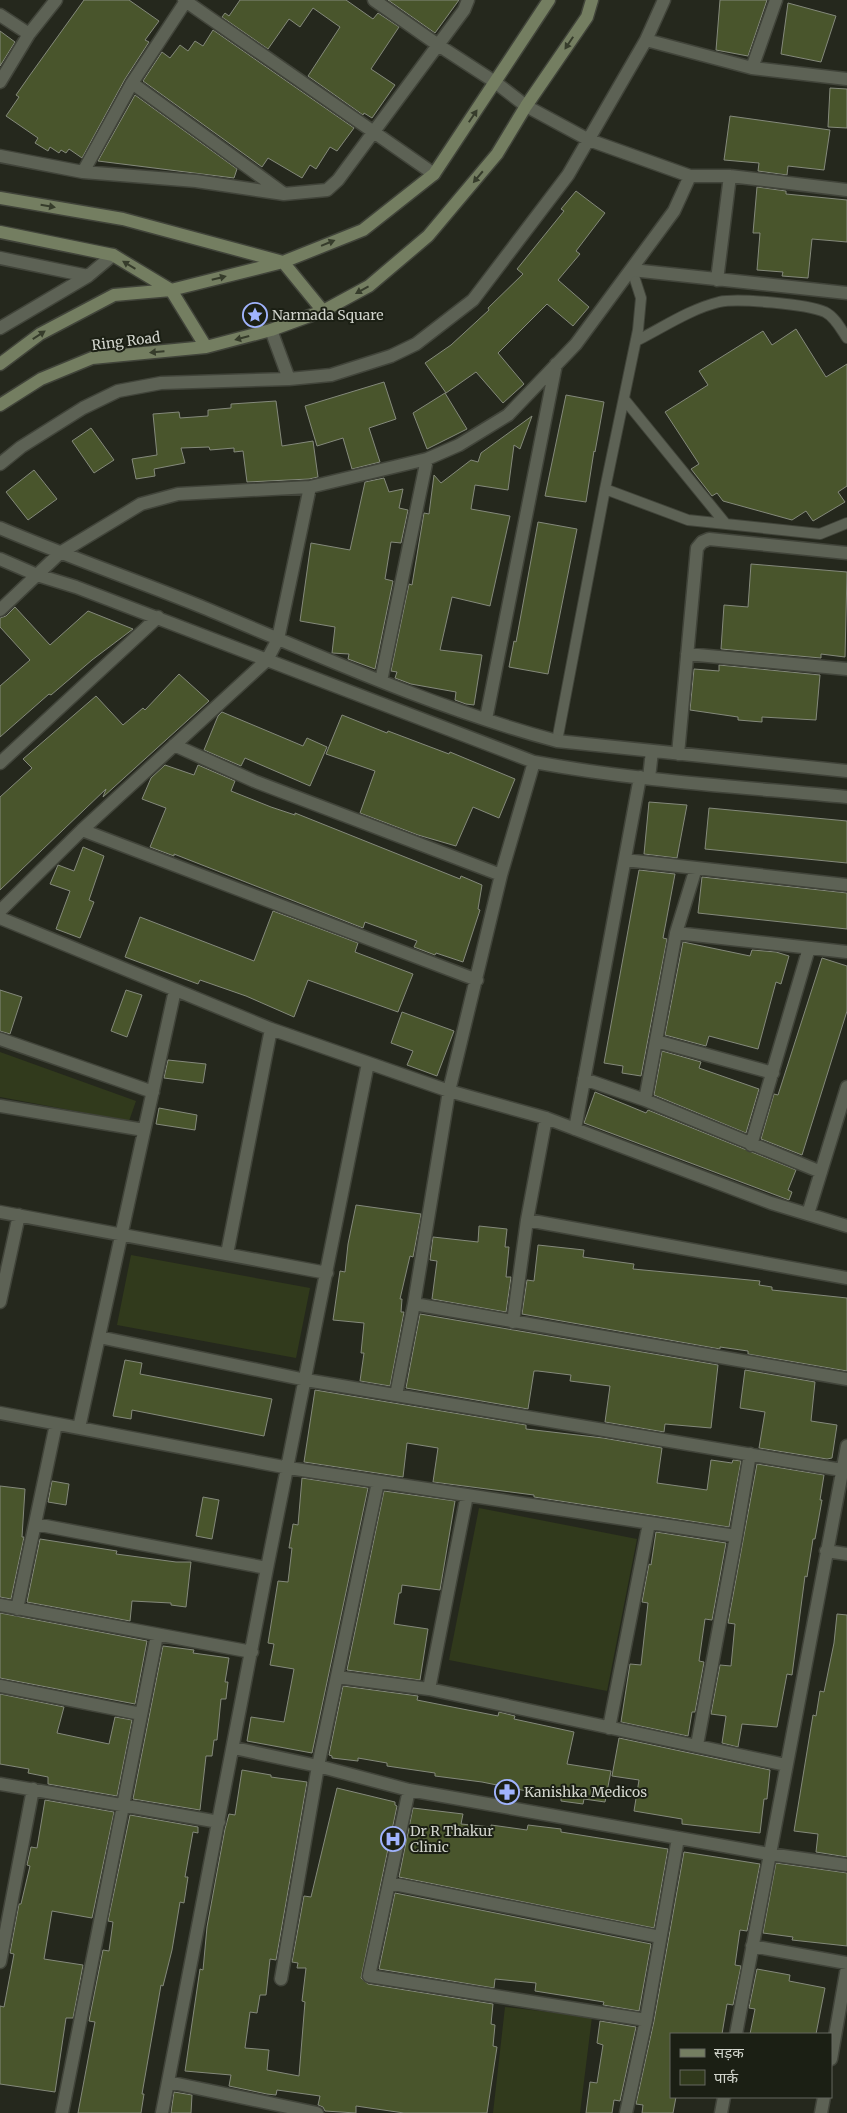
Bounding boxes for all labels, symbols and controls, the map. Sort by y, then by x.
one-way arrow [564,36,574,49]
one-way arrow [468,109,478,123]
one-way arrow [472,170,483,183]
one-way arrow [40,202,56,210]
one-way arrow [321,239,335,247]
one-way arrow [123,260,136,269]
one-way arrow [211,274,226,282]
one-way arrow [355,285,369,294]
place icon: Narmada Square [242,302,268,328]
place label: Narmada Square [272,306,384,324]
street label: Ring Road [91,328,162,354]
one-way arrow [32,330,46,340]
one-way arrow [235,334,250,342]
one-way arrow [149,348,165,356]
pharmacy icon: Kanishka Medicos [494,1779,520,1805]
place label: Kanishka Medicos [524,1783,647,1801]
place label: Dr R Thakur Clinic [410,1822,494,1856]
hospital icon: Dr R Thakur Clinic [380,1826,406,1852]
legend [670,2033,832,2098]
text: सड़क [714,2043,744,2062]
text: पार्क [714,2068,738,2087]

